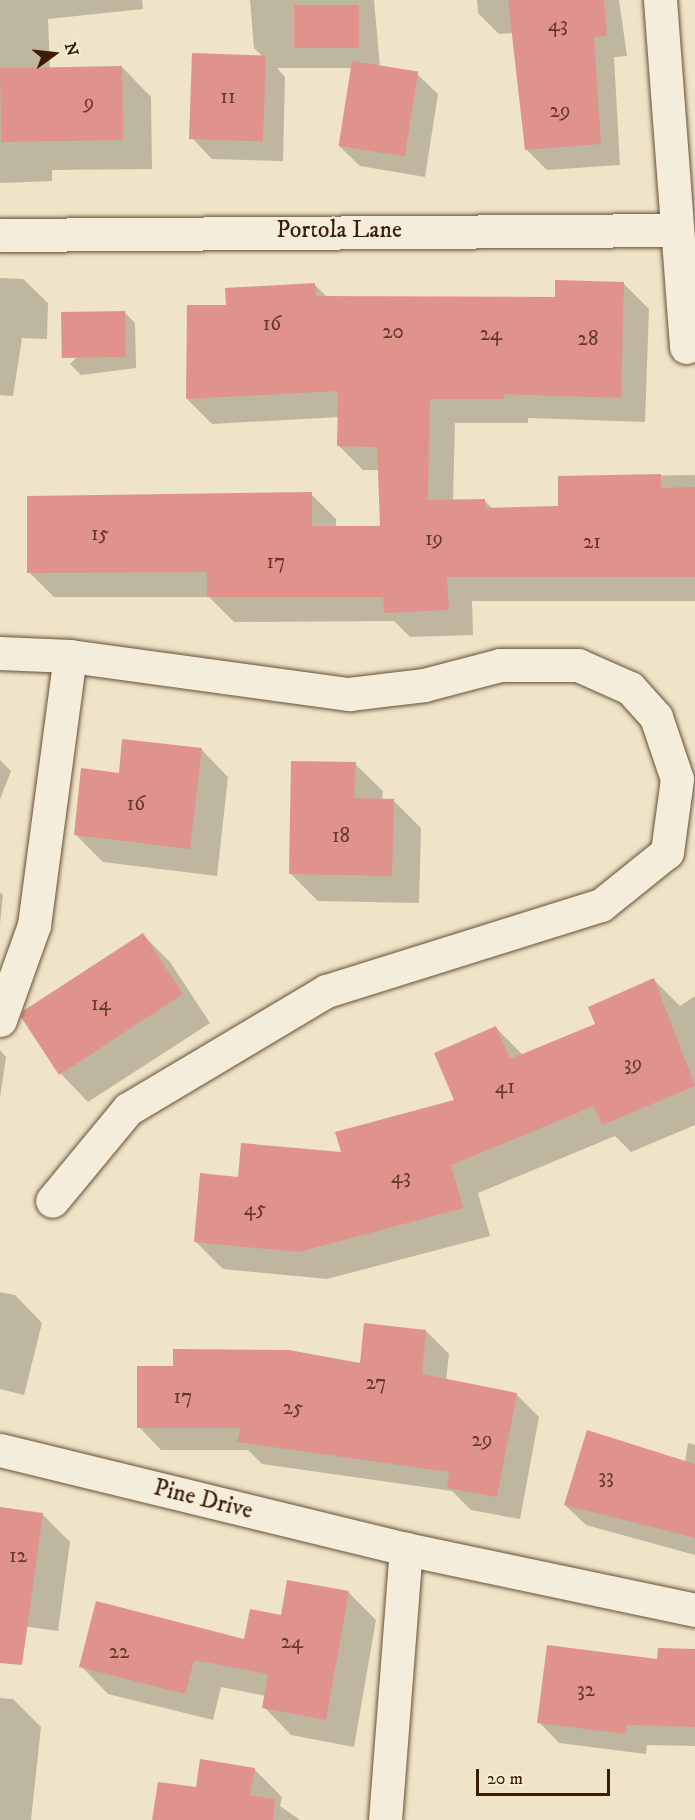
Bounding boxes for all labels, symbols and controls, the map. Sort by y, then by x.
house number: 43 [548,12,568,38]
north arrow [24,24,84,84]
text: N [60,40,83,58]
house number: 11 [220,84,236,110]
house number: 9 [84,90,94,116]
house number: 29 [550,98,570,124]
street label: Portola Lane [276,217,402,245]
house number: 16 [263,311,281,337]
house number: 20 [382,319,404,345]
house number: 24 [480,321,502,347]
house number: 28 [578,326,598,352]
house number: 15 [91,521,109,547]
house number: 19 [425,526,443,552]
house number: 21 [583,529,601,555]
house number: 17 [267,549,285,575]
house number: 16 [127,791,145,817]
house number: 18 [332,823,350,849]
house number: 14 [91,991,111,1017]
house number: 39 [624,1051,642,1077]
house number: 41 [495,1074,515,1100]
house number: 43 [391,1164,411,1190]
house number: 45 [244,1196,266,1222]
house number: 27 [366,1370,386,1396]
house number: 17 [174,1384,192,1410]
house number: 25 [283,1395,303,1421]
house number: 29 [472,1427,492,1453]
house number: 33 [598,1464,614,1490]
street label: Pine Drive [150,1474,256,1526]
house number: 12 [9,1543,27,1569]
house number: 24 [281,1629,303,1655]
house number: 22 [109,1639,129,1665]
house number: 32 [577,1677,595,1703]
scale bar [479,1757,612,1795]
text: 20 m [487,1768,523,1790]

